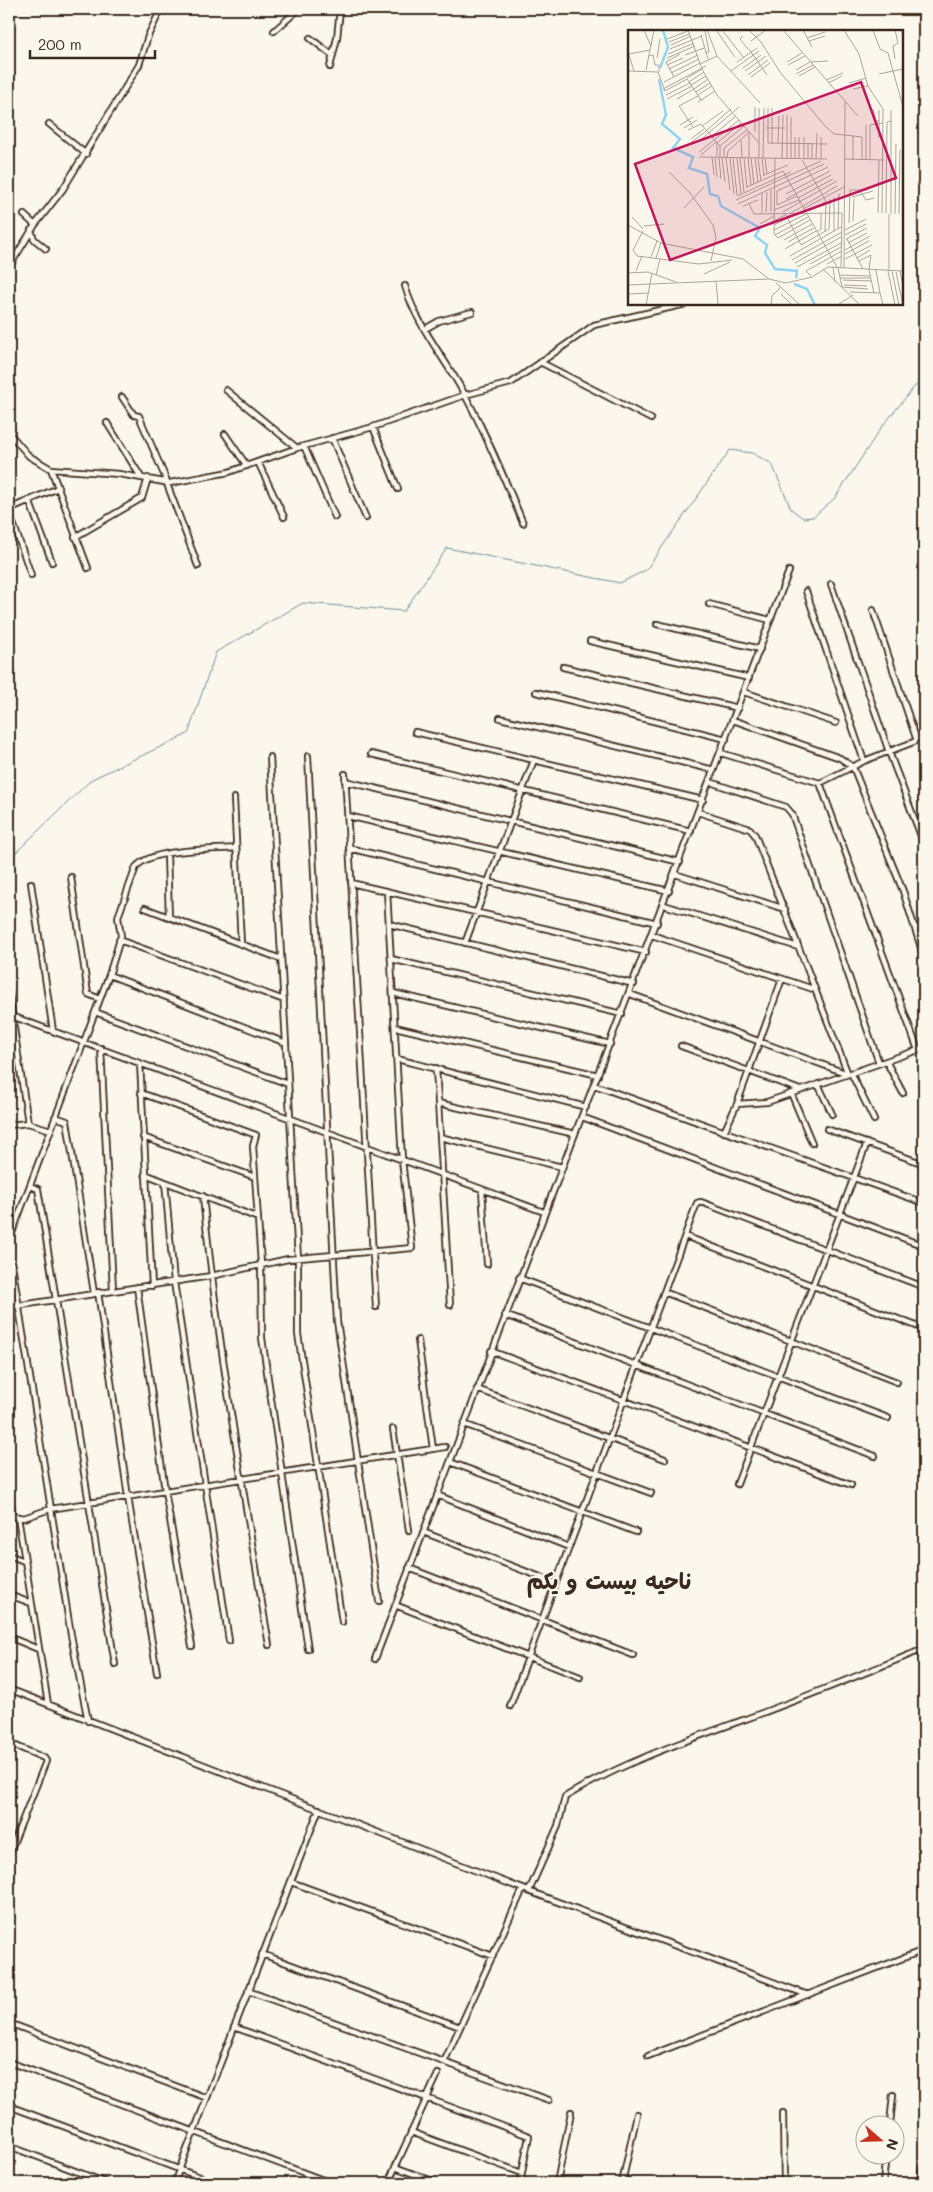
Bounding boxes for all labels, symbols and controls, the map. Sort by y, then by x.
scale bar [30,28,155,60]
inset map [628,30,903,305]
text: 200 m [38,34,82,54]
district label: ناحیه بیست و یکم [527,1566,691,1598]
north arrow [856,2114,906,2164]
text: N [882,2136,903,2153]

